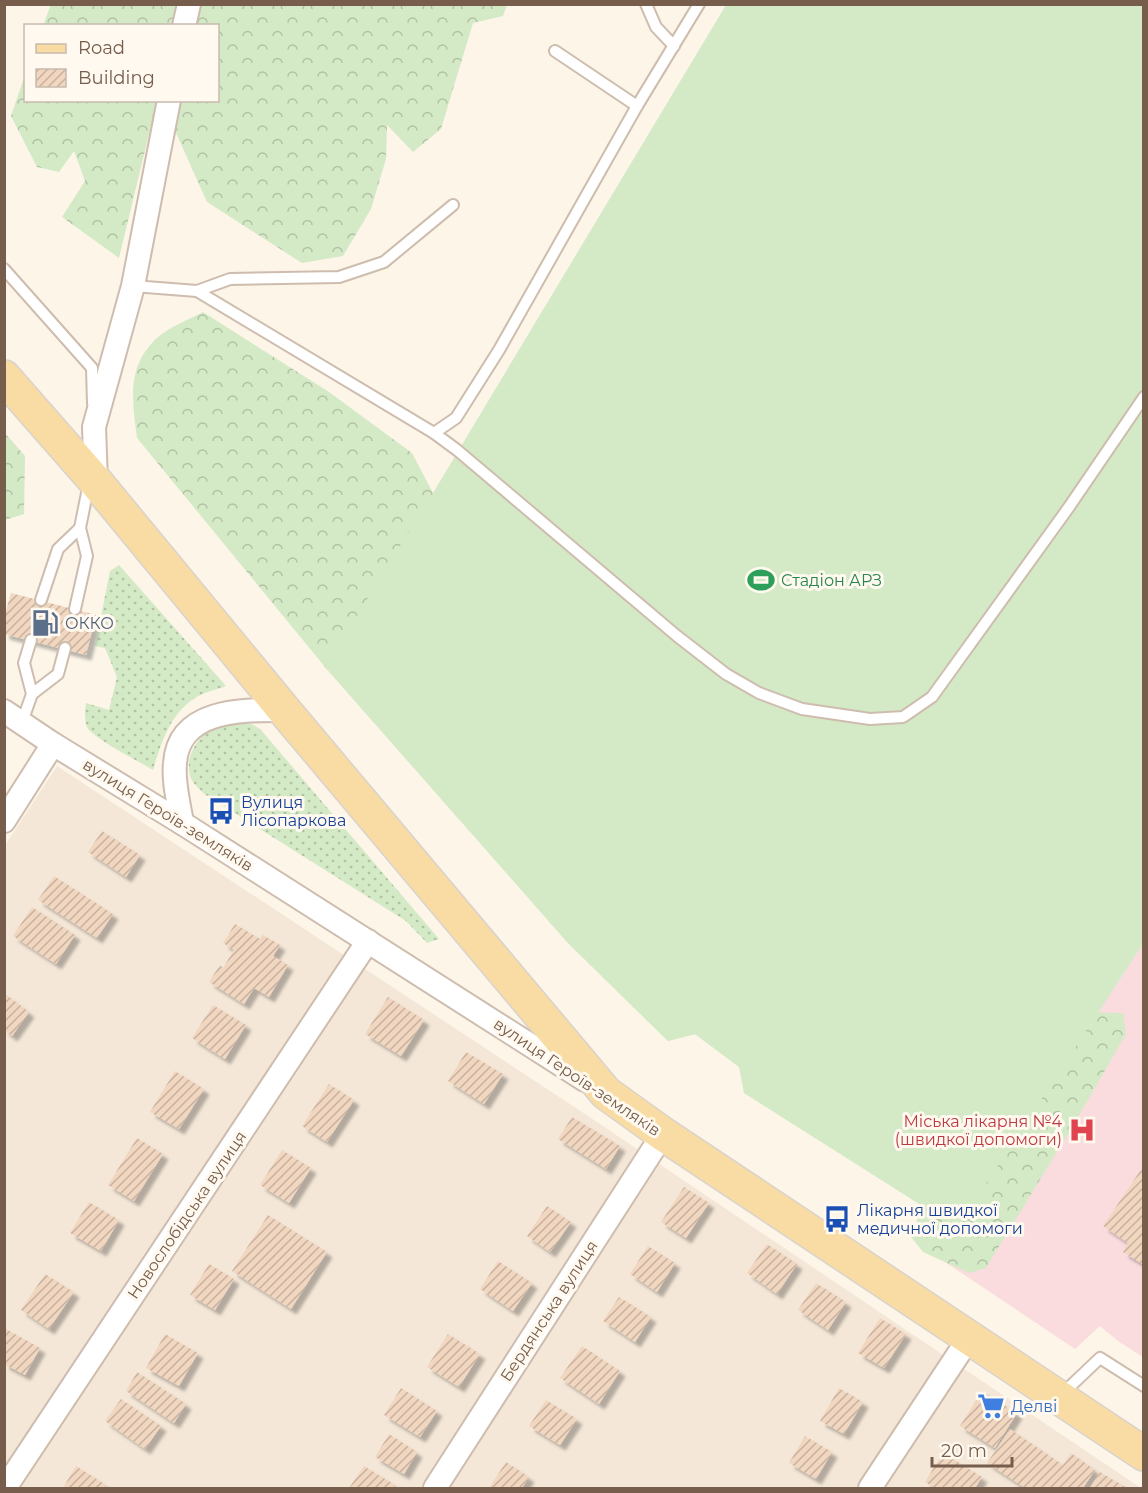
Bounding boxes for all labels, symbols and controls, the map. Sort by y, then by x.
legend [24,24,219,102]
text: Road [78,37,125,59]
text: Building [78,67,155,89]
sports icon: Стадіон АРЗ [746,565,776,595]
place label: Стадіон АРЗ [781,571,882,590]
fuel station icon: ОККО [30,608,60,638]
place label: ОККО [65,614,114,633]
street label: вулиця Героїв-земляків [79,755,257,875]
place label: Вулиця Лісопаркова [241,793,346,830]
bus stop icon: Вулиця Лісопаркова [206,796,236,826]
street label: вулиця Героїв-земляків [490,1014,664,1140]
place label: Міська лікарня №4 (швидкої допомоги) [895,1112,1062,1149]
hospital icon: Міська лікарня №4 (швидкої допомоги) [1067,1115,1097,1145]
street label: Новослобідська вулиця [124,1127,250,1303]
place label: Лікарня швидкої медичної допомоги [857,1201,1023,1238]
bus stop icon: Лікарня швидкої медичної допомоги [822,1204,852,1234]
street label: Бердянська вулиця [496,1237,602,1385]
supermarket icon: Делві [976,1391,1006,1421]
place label: Делві [1011,1397,1057,1416]
scale bar [932,1430,1012,1468]
text: 20 m [941,1440,987,1462]

